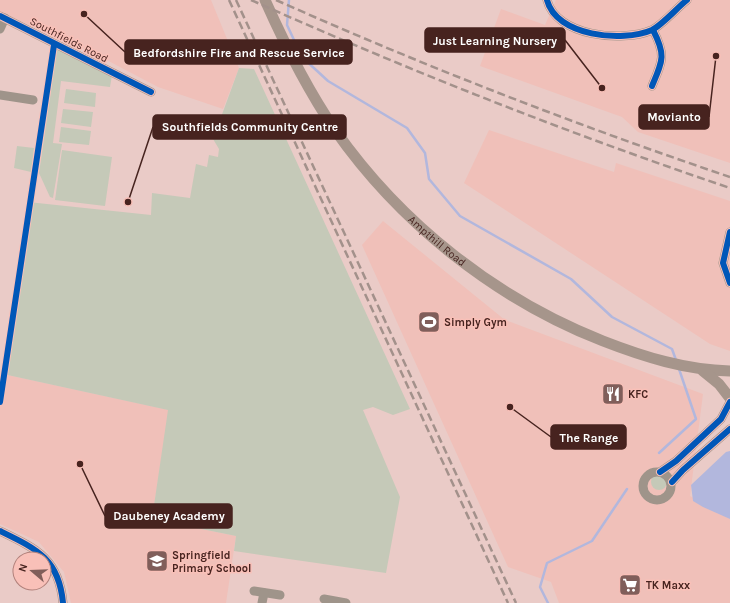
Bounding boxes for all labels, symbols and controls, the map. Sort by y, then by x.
street label: Southfields Road [28,15,110,65]
callout: Just Learning Nursery [425,28,565,52]
text: Just Learning Nursery [433,34,557,48]
callout: Bedfordshire Fire and Rescue Service [125,40,352,64]
text: Bedfordshire Fire and Rescue Service [133,46,345,60]
callout: Movianto [639,105,709,129]
text: Movianto [647,110,701,124]
callout: Southfields Community Centre [153,115,346,139]
text: Southfields Community Centre [162,120,338,134]
street label: Ampthill Road [406,213,469,269]
sports icon: Simply Gym [416,309,442,335]
place label: Simply Gym [444,316,507,329]
restaurant icon: KFC [600,381,626,407]
place label: KFC [628,388,648,401]
callout: The Range [551,425,626,449]
text: The Range [560,431,618,445]
callout: Daubeney Academy [105,504,232,528]
text: Daubeney Academy [113,509,225,523]
school or university icon: Springfield Primary School [144,548,170,574]
place label: Springfield Primary School [172,549,251,575]
north arrow [12,551,52,591]
text: N [16,562,30,574]
supermarket icon: TK Maxx [617,572,643,598]
place label: TK Maxx [646,579,690,592]

